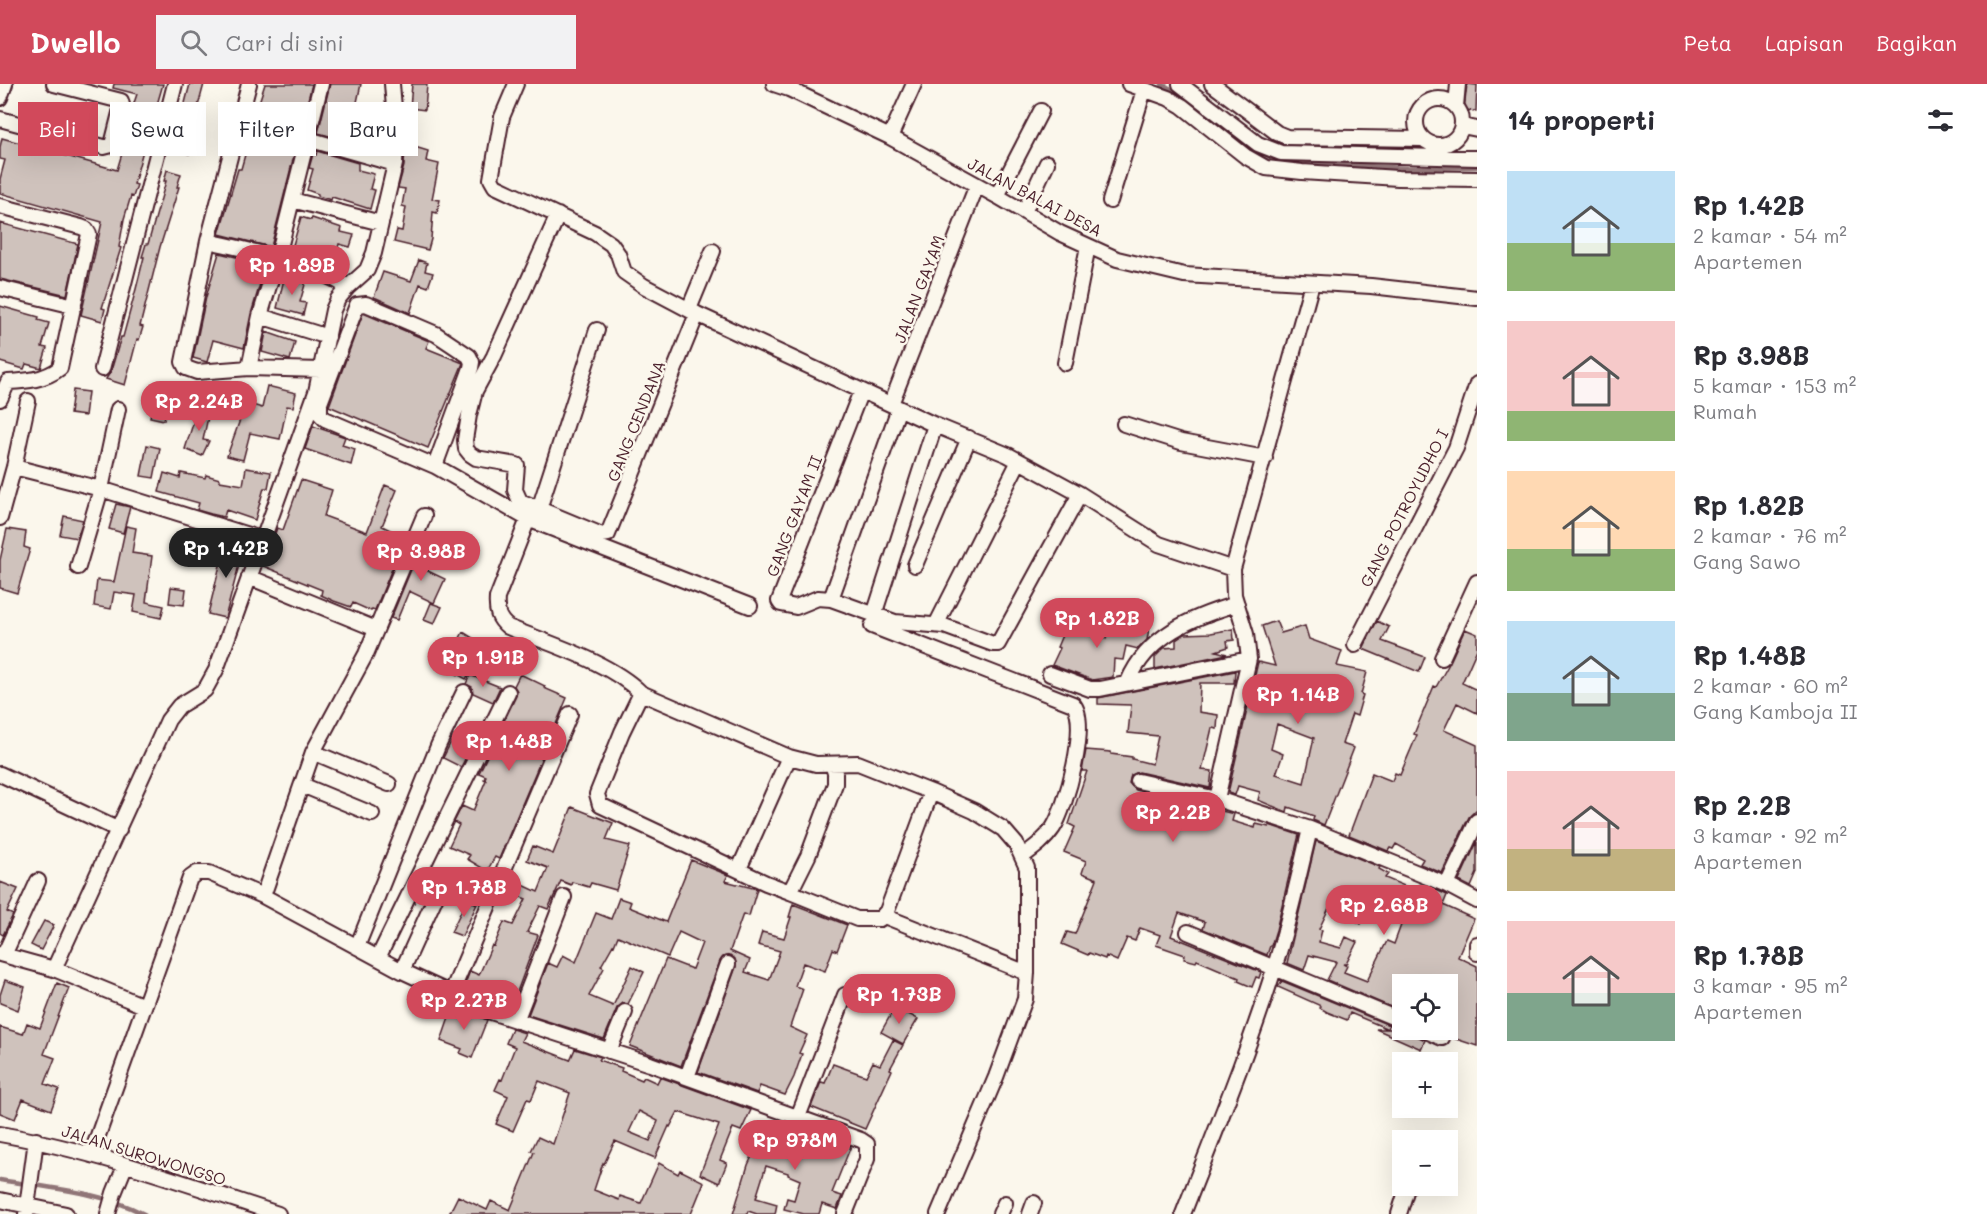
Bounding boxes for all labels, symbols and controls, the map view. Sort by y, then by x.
search box [156,15,576,69]
text: Dwello [30,24,120,60]
icon: search [177,26,210,59]
text: Cari di sini [225,28,344,57]
text: Peta [1684,29,1732,56]
text: Lapisan [1765,29,1843,56]
text: Bagikan [1876,29,1957,56]
chip: Beli [18,102,98,156]
chip: Sewa [110,102,206,156]
chip: Filter [218,102,316,156]
chip: Baru [328,102,418,156]
text: 14 properti [1507,103,1656,137]
icon: filters [1924,104,1957,137]
street label: JALAN BALAI DESA [964,152,1106,241]
text: Rp 1.42B [1693,188,1805,222]
icon: home [1555,195,1627,267]
text: 2 kamar · 54 m² [1693,222,1847,248]
street label: JALAN GAYAM [888,232,949,346]
pin: Rp 1.89B [230,245,354,296]
text: Apartemen [1693,248,1802,274]
text: Rp 1.89B [249,251,335,277]
text: Rp 3.98B [1693,338,1810,372]
icon: home [1555,345,1627,417]
street label: GANG CENDANA [602,357,669,485]
text: 5 kamar · 153 m² [1693,372,1856,398]
pin: Rp 2.24B [137,381,261,432]
text: Rp 2.24B [155,387,243,413]
text: Rumah [1693,398,1756,424]
street label: GANG POTROYUDHO I [1355,425,1452,590]
street label: GANG GAYAM II [761,452,826,579]
text: Rp 1.82B [1693,488,1804,522]
icon: home [1555,495,1627,567]
text: 2 kamar · 76 m² [1693,522,1847,548]
pin: Rp 1.42B [164,528,288,579]
pin: Rp 3.98B [359,531,483,582]
text: Rp 1.42B [183,534,269,560]
text: Rp 3.98B [376,537,466,563]
text: Gang Sawo [1693,548,1800,574]
pin: Rp 1.82B [1035,598,1159,649]
text: Rp 1.82B [1054,604,1140,630]
pin: Rp 1.91B [421,637,545,688]
text: Rp 1.48B [1693,638,1806,672]
text: Rp 1.91B [441,643,525,669]
icon: home [1555,645,1627,717]
text: 2 kamar · 60 m² [1693,672,1848,698]
pin: Rp 1.14B [1236,674,1360,725]
text: Rp 1.14B [1256,680,1340,706]
text: Gang Kamboja II [1693,698,1858,724]
pin: Rp 1.48B [447,721,571,772]
text: Rp 1.48B [465,727,553,753]
text: Rp 2.2B [1693,788,1791,822]
pin: Rp 2.2B [1118,792,1228,843]
icon: home [1555,795,1627,867]
text: Rp 2.2B [1135,798,1211,824]
text: 3 kamar · 92 m² [1693,822,1847,848]
text: Apartemen [1693,848,1802,874]
pin: Rp 1.78B [402,867,526,918]
text: Rp 1.78B [421,873,507,899]
pin: Rp 2.68B [1322,885,1446,936]
text: Rp 2.68B [1340,891,1428,917]
text: Rp 1.78B [1693,938,1804,972]
icon: home [1555,945,1627,1017]
text: 3 kamar · 95 m² [1693,972,1848,998]
pin: Rp 1.73B [837,974,961,1025]
map controls [1392,974,1458,1196]
button: locate [1392,974,1458,1040]
pin: Rp 2.27B [402,980,526,1031]
text: Rp 1.73B [856,980,942,1006]
text: Rp 2.27B [421,986,507,1012]
text: Apartemen [1693,998,1802,1024]
button: + [1392,1052,1458,1118]
street label: JALAN SUROWONGSO [59,1119,229,1190]
pin: Rp 978M [740,1120,850,1171]
text: Rp 978M [752,1126,838,1152]
button: − [1392,1130,1458,1196]

